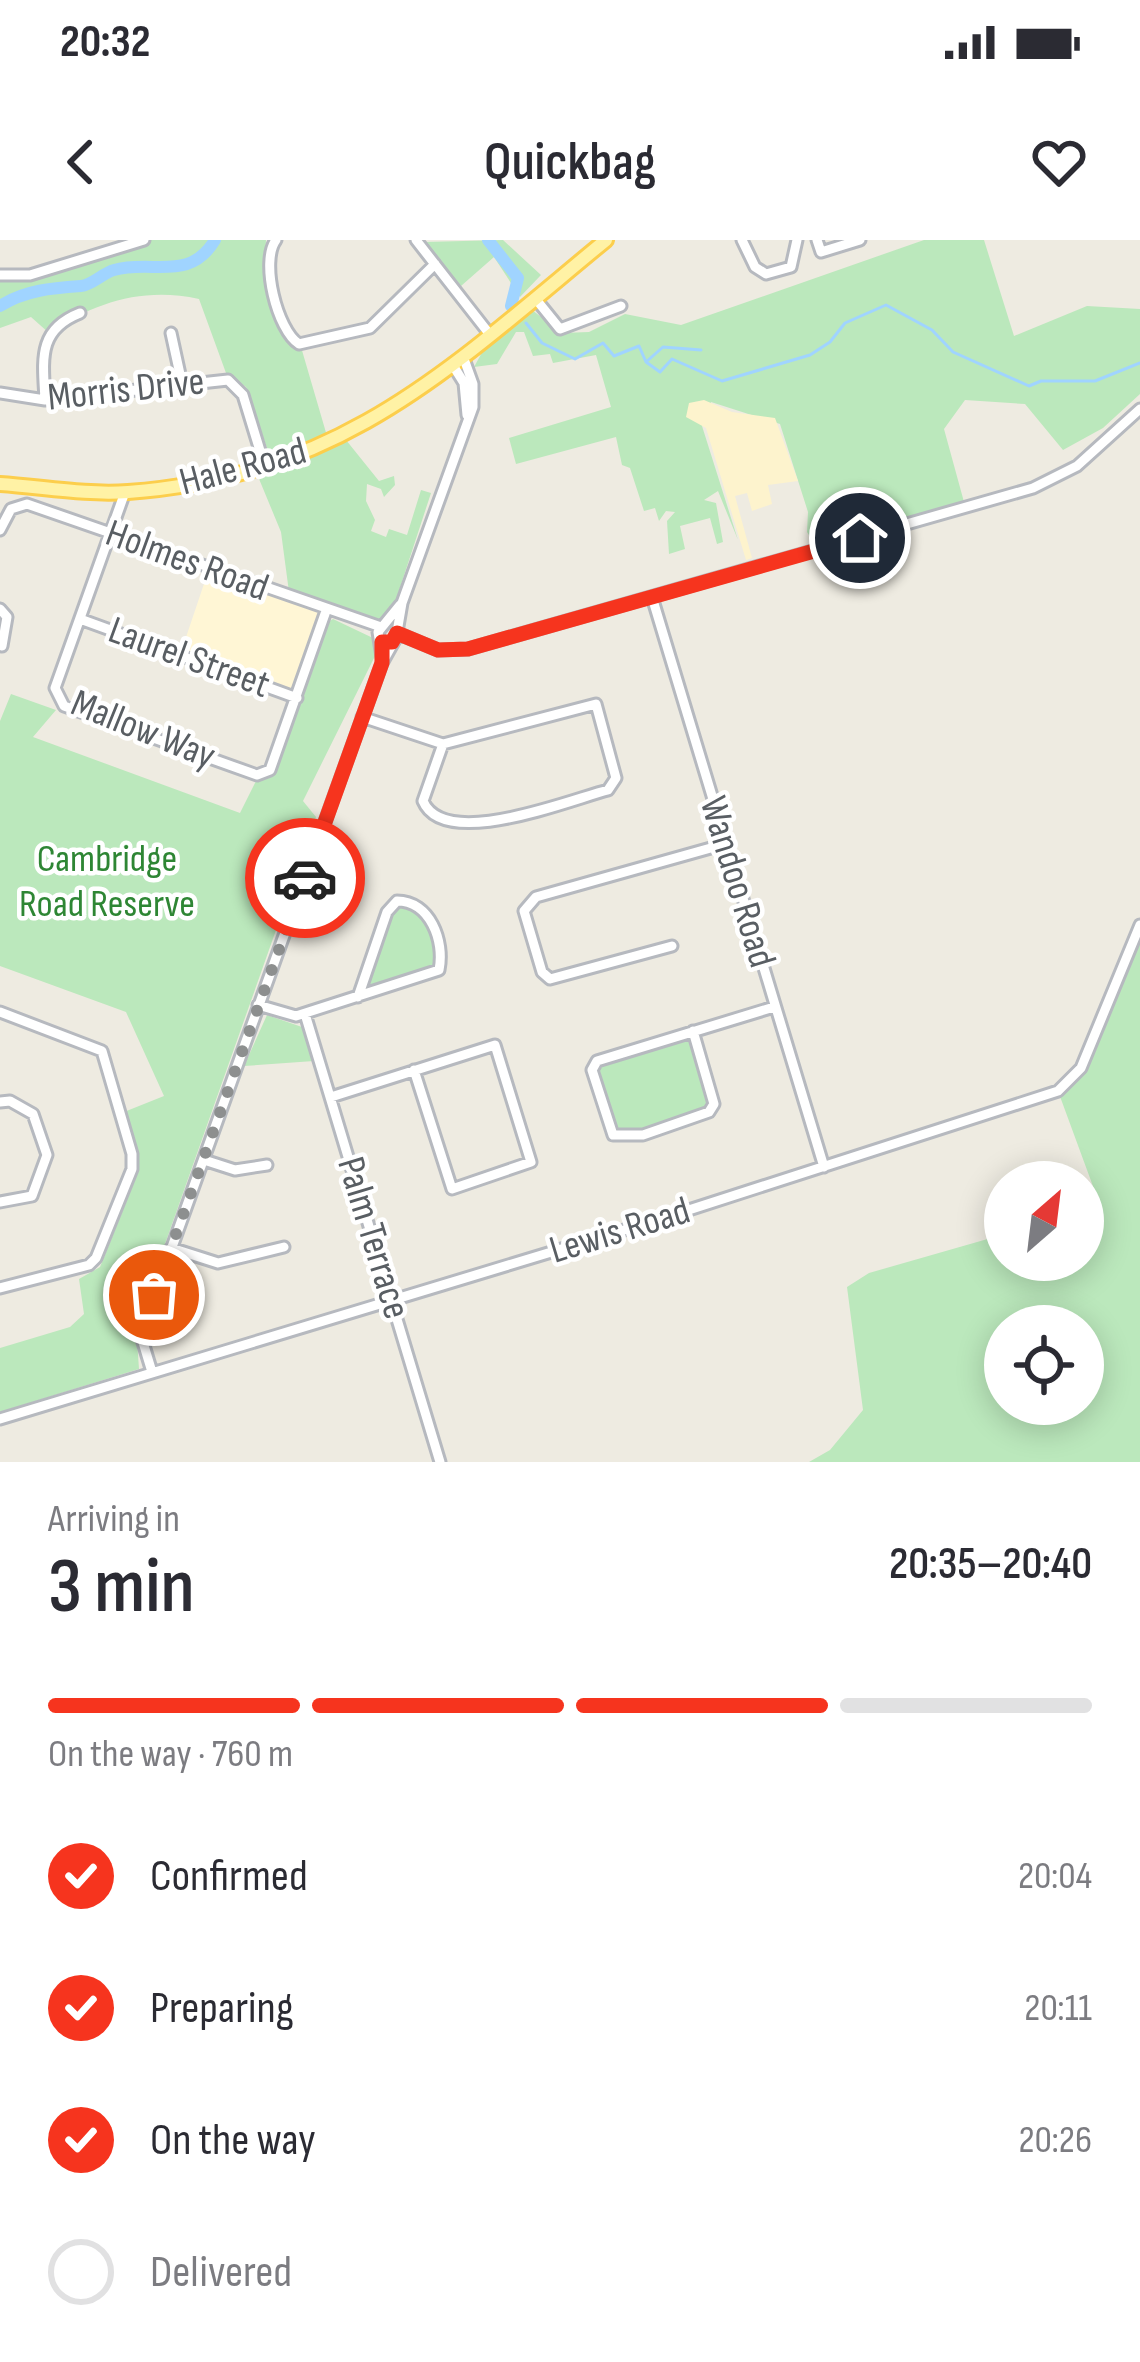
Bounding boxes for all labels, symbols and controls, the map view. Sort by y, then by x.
text: 20:32 [60,15,151,70]
icon: back [48,129,114,195]
icon: heart [1026,129,1092,195]
text: Quickbag [484,130,656,195]
street label: Morris Drive [45,358,207,422]
street label: Hale Road [175,428,311,506]
pin [809,487,911,589]
icon: home [827,505,893,571]
street label: Holmes Road [99,510,275,612]
street label: Laurel Street [102,607,276,709]
street label: Mallow Way [64,680,222,780]
street label: Wandoo Road [689,791,785,973]
courier [245,818,365,938]
park label: Cambridge Road Reserve [19,836,195,928]
icon: car [272,845,338,911]
street label: Palm Terrace [326,1152,420,1324]
north arrow [984,1161,1104,1281]
map controls [984,1161,1104,1425]
street label: Lewis Road [544,1187,696,1275]
pin [103,1244,205,1346]
icon: bag [121,1262,187,1328]
button: locate [984,1305,1104,1425]
text: Arriving in [48,1496,180,1543]
text: 20:35–20:40 [889,1537,1092,1592]
text: 3 min [48,1541,195,1634]
text: On the way · 760 m [48,1731,293,1778]
icon: check [48,1843,114,1909]
text: Confirmed [150,1849,308,1904]
text: 20:04 [1018,1853,1092,1900]
icon: check [48,1975,114,2041]
text: Preparing [150,1981,294,2036]
text: 20:11 [1024,1985,1092,2032]
icon: check [48,2107,114,2173]
text: On the way [150,2113,316,2168]
text: 20:26 [1018,2117,1092,2164]
text: Delivered [150,2245,292,2300]

